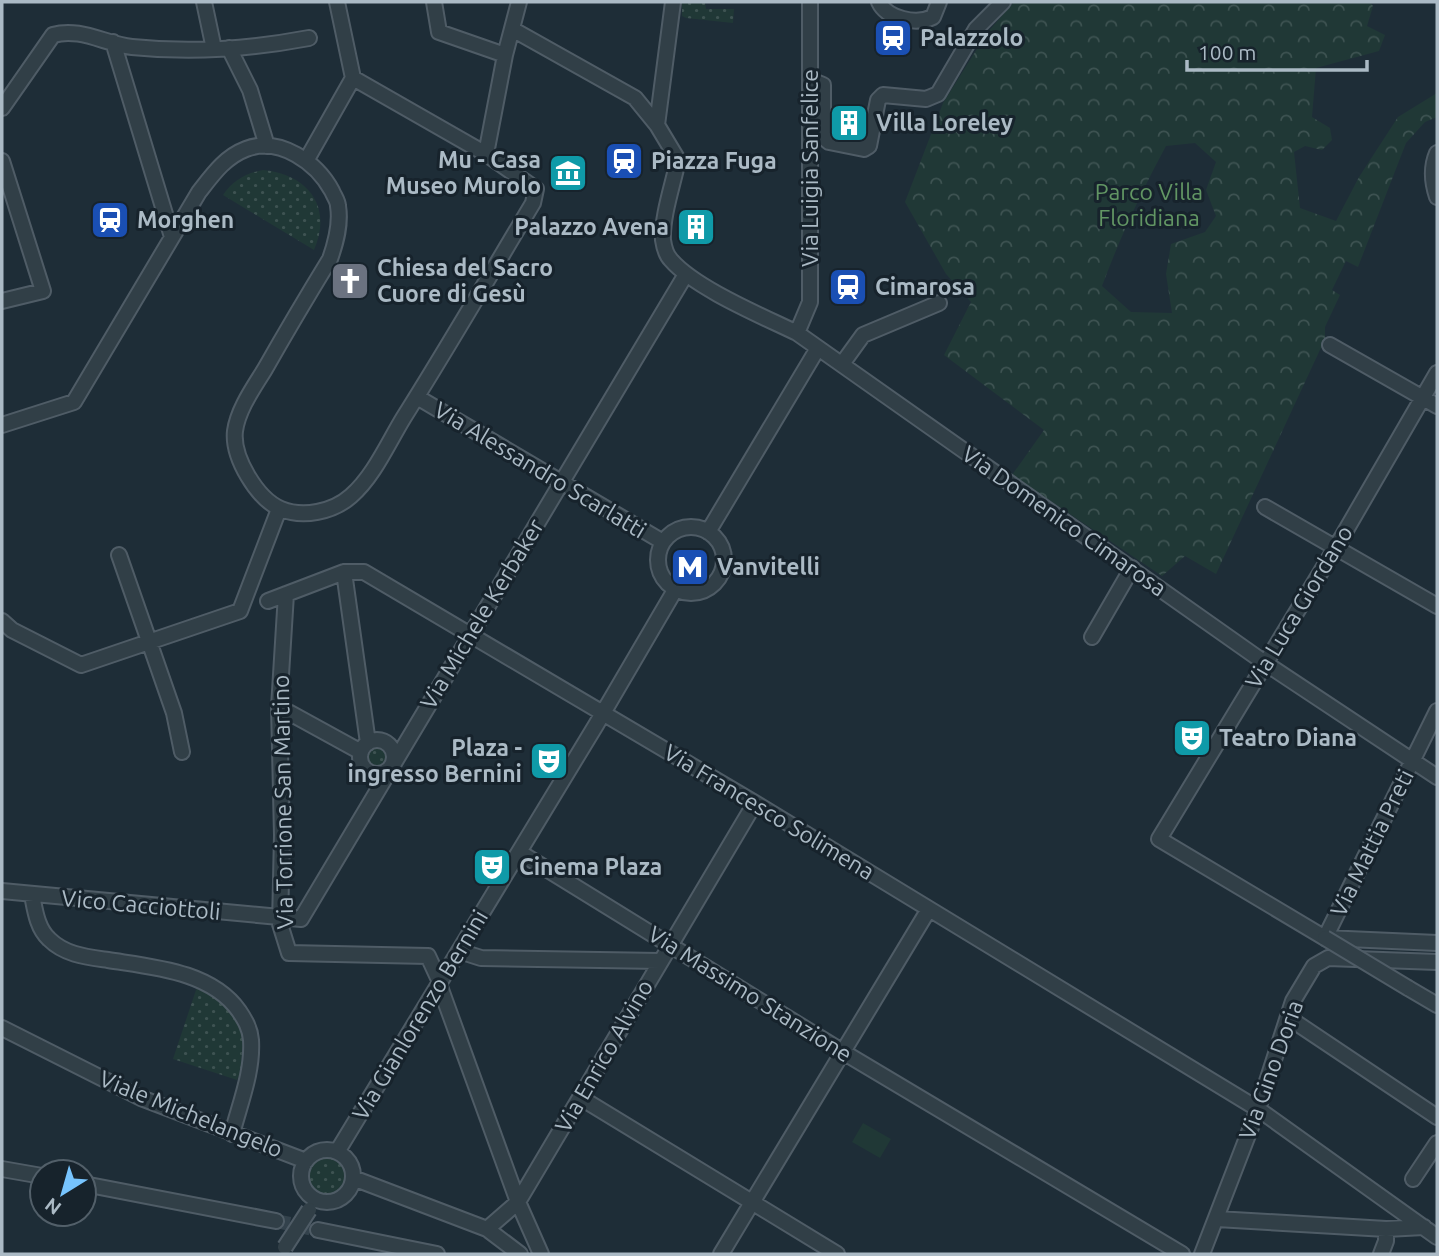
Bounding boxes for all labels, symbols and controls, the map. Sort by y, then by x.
station icon: Palazzolo [872,17,914,59]
place label: Palazzolo [920,25,1023,50]
scale bar [1187,28,1367,72]
text: 100 m [1198,40,1256,64]
street label: Via Luigia Sanfelice [797,69,822,267]
building icon: Villa Loreley [828,102,870,144]
place label: Villa Loreley [876,110,1013,135]
station icon: Piazza Fuga [603,140,645,182]
place label: Mu - Casa Museo Murolo [386,147,541,198]
place label: Piazza Fuga [651,148,777,173]
museum icon: Mu - Casa Museo Murolo [547,152,589,194]
park label: Parco Villa Floridiana [1095,179,1203,230]
station icon: Morghen [89,199,131,241]
building icon: Palazzo Avena [675,206,717,248]
place label: Morghen [137,207,234,232]
place label: Palazzo Avena [514,214,669,239]
place label: Chiesa del Sacro Cuore di Gesù [377,255,553,306]
church icon: Chiesa del Sacro Cuore di Gesù [329,260,371,302]
station icon: Cimarosa [827,266,869,308]
place label: Cimarosa [875,274,975,299]
street label: Via Alessandro Scarlatti [430,396,651,543]
street label: Via Domenico Cimarosa [957,440,1171,601]
street label: Via Michele Kerbaker [415,514,548,713]
street label: Via Luca Giordano [1240,521,1357,693]
metro station icon: Vanvitelli [669,546,711,588]
place label: Vanvitelli [717,554,820,579]
street label: Via Torrione San Martino [268,674,297,930]
theatre icon: Teatro Diana [1171,717,1213,759]
place label: Teatro Diana [1219,725,1357,750]
place label: Plaza - ingresso Bernini [347,735,522,786]
street label: Via Francesco Solimena [660,739,879,884]
theatre icon: Plaza - ingresso Bernini [528,740,570,782]
street label: Via Mattia Preti [1325,765,1418,920]
theatre icon: Cinema Plaza [471,846,513,888]
place label: Cinema Plaza [519,854,662,879]
street label: Vico Cacciottoli [60,885,222,924]
street label: Via Gianlorenzo Bernini [347,905,492,1124]
street label: Via Massimo Stanzione [644,921,857,1067]
street label: Via Enrico Alvino [550,975,657,1137]
street label: Via Gino Doria [1234,997,1307,1143]
street label: Viale Michelangelo [96,1065,286,1162]
north arrow [28,1158,98,1228]
text: N [40,1194,65,1220]

